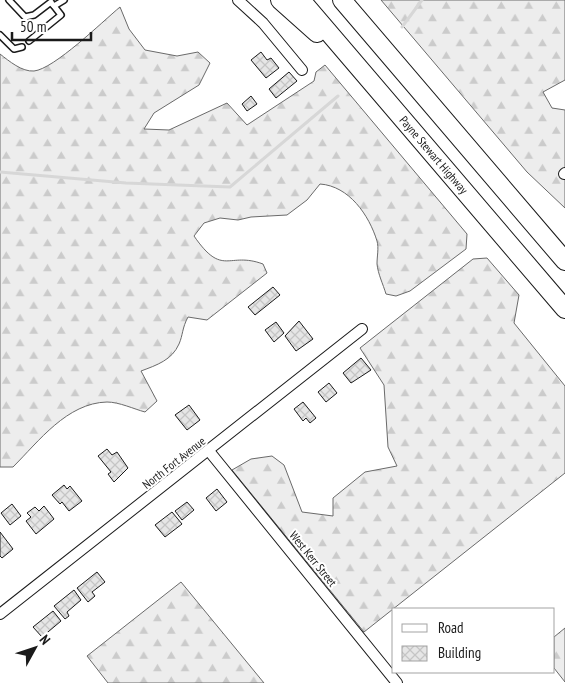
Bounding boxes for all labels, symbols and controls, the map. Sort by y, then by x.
scale bar [12,10,91,42]
text: 50 m [20,17,46,36]
street label: Payne Stewart Highway [396,113,472,197]
street label: North Fort Avenue [139,433,208,492]
street label: West Kerr Street [287,528,341,590]
legend [392,608,555,673]
text: Road [438,618,464,637]
north arrow [10,623,60,673]
text: N [36,631,54,648]
text: Building [438,643,481,662]

